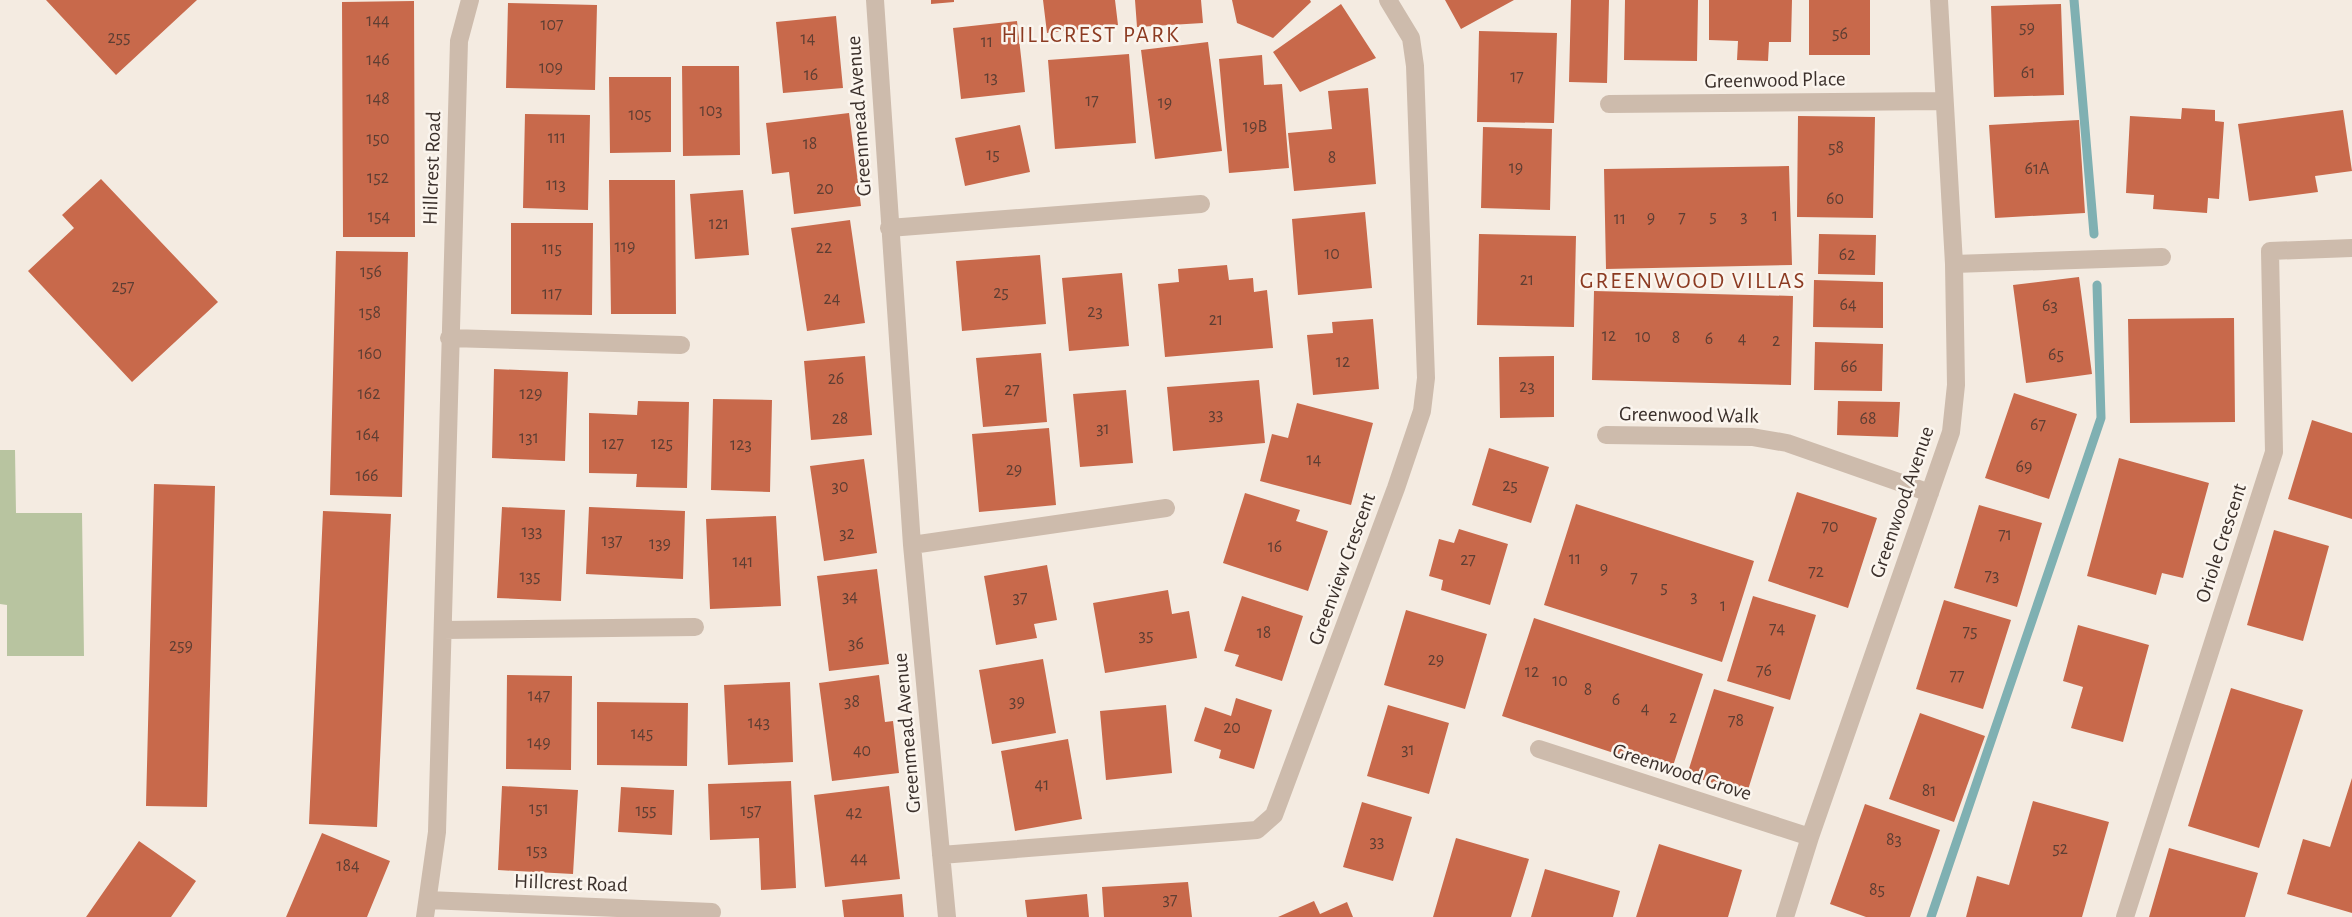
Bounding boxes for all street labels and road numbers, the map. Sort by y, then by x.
street label: Greenmead Avenue [843,35,875,197]
street label: Greenwood Place [1704,68,1846,92]
street label: Hillcrest Road [420,111,444,225]
street label: Greenwood Walk [1619,403,1759,427]
street label: Greenwood Avenue [1866,424,1938,580]
street label: Oriole Crescent [2192,481,2250,605]
street label: Greenview Crescent [1305,490,1379,648]
street label: Greenmead Avenue [890,652,924,814]
street label: Greenwood Grove [1610,740,1754,804]
street label: Hillcrest Road [514,871,628,895]

